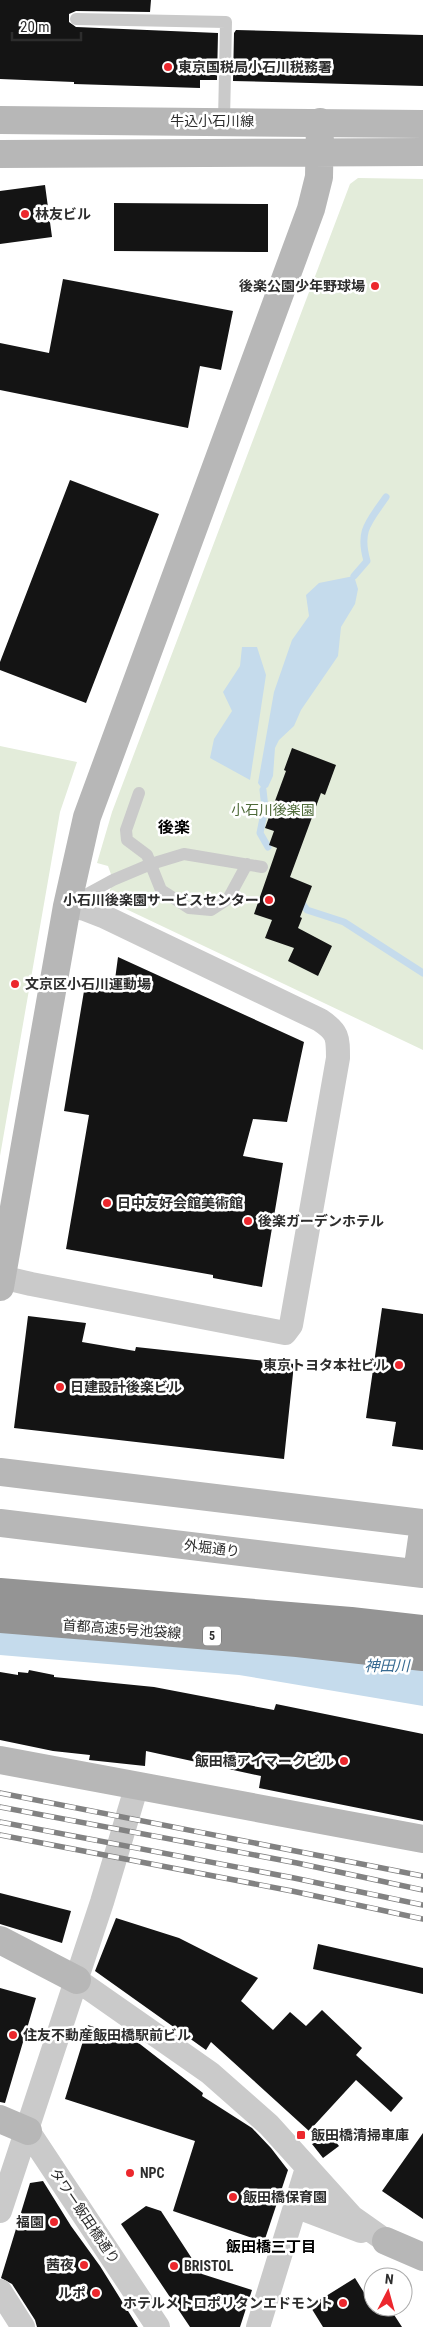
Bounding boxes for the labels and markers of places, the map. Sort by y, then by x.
place label: 東京国税局小石川税務署 [178,59,332,75]
marker: 東京国税局小石川税務署 [162,61,174,73]
place label: 林友ビル [35,206,91,222]
marker: 林友ビル [19,208,31,220]
place label: 後楽公園少年野球場 [239,278,365,294]
marker: 後楽公園少年野球場 [369,280,381,292]
place label: 小石川後楽園サービスセンター [63,892,259,908]
marker: 小石川後楽園サービスセンター [263,894,275,906]
place label: 文京区小石川運動場 [25,976,151,992]
marker: 文京区小石川運動場 [9,978,21,990]
place label: 日中友好会館美術館 [117,1195,243,1211]
marker: 日中友好会館美術館 [101,1197,113,1209]
place label: 後楽ガーデンホテル [258,1213,384,1229]
marker: 後楽ガーデンホテル [242,1215,254,1227]
place label: 東京トヨタ本社ビル [263,1357,389,1373]
marker: 東京トヨタ本社ビル [393,1359,405,1371]
place label: 日建設計後楽ビル [70,1379,182,1395]
marker: 日建設計後楽ビル [54,1381,66,1393]
place label: 飯田橋アイマークビル [195,1753,334,1769]
marker: 飯田橋アイマークビル [338,1755,350,1767]
place label: 住友不動産飯田橋駅前ビル [23,2027,191,2043]
marker: 住友不動産飯田橋駅前ビル [7,2029,19,2041]
place label: 飯田橋清掃車庫 [311,2127,409,2143]
marker: 飯田橋清掃車庫 [295,2129,307,2141]
place label: NPC [140,2165,165,2181]
marker: NPC [124,2167,136,2179]
place label: 飯田橋保育園 [243,2189,327,2205]
marker: 飯田橋保育園 [227,2191,239,2203]
place label: 福園 [16,2214,44,2230]
marker: 福園 [48,2216,60,2228]
place label: 茜夜 [46,2257,74,2273]
place label: BRISTOL [184,2258,234,2274]
marker: 茜夜 [78,2259,90,2271]
marker: BRISTOL [168,2260,180,2272]
place label: ルポ [58,2285,86,2301]
marker: ルポ [90,2287,102,2299]
place label: ホテルメトロポリタンエドモント [123,2295,333,2311]
marker: ホテルメトロポリタンエドモント [337,2297,349,2309]

